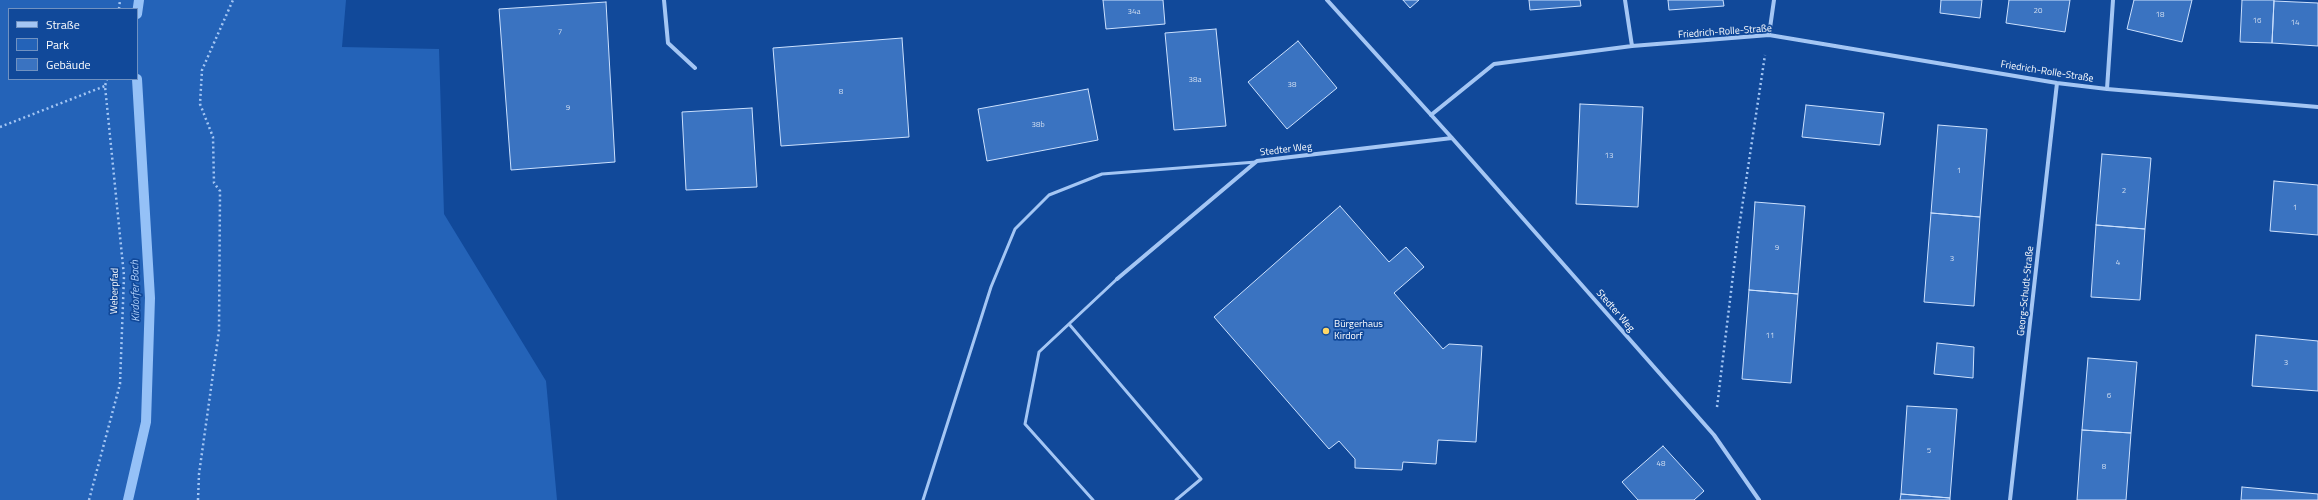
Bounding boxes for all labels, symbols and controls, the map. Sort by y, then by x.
house number: 20 [2034,6,2042,16]
house number: 34a [1128,7,1140,17]
legend [8,8,138,80]
house number: 18 [2156,10,2164,20]
text: Straße [46,15,80,34]
house number: 16 [2253,16,2261,26]
house number: 14 [2291,18,2299,28]
street label: Friedrich-Rolle-Straße [1678,23,1772,41]
house number: 7 [558,27,562,37]
text: Park [46,35,69,54]
text: Gebäude [46,55,91,74]
street label: Friedrich-Rolle-Straße [2000,59,2094,85]
house number: 38a [1189,75,1201,85]
house number: 38 [1288,80,1296,90]
house number: 8 [839,87,843,97]
house number: 9 [566,103,570,113]
house number: 38b [1031,120,1045,130]
street label: Stedter Weg [1259,141,1313,159]
house number: 13 [1605,151,1613,161]
house number: 1 [1957,166,1961,176]
house number: 2 [2122,186,2126,196]
house number: 1 [2293,203,2297,213]
house number: 9 [1775,243,1779,253]
street label: Georg-Schudt-Straße [2015,245,2037,337]
house number: 3 [1950,254,1954,264]
house number: 4 [2116,258,2120,268]
water label: Kirdorfer Bach [129,260,143,322]
street label: Weberpfad [109,268,121,314]
street label: Stedter Weg [1593,287,1637,335]
place label: Bürgerhaus Kirdorf [1334,319,1383,342]
marker: Bürgerhaus Kirdorf [1321,326,1331,336]
house number: 11 [1766,331,1774,341]
house number: 3 [2284,358,2288,368]
house number: 6 [2107,391,2111,401]
house number: 5 [1927,446,1931,456]
house number: 48 [1657,459,1665,469]
house number: 8 [2102,462,2106,472]

